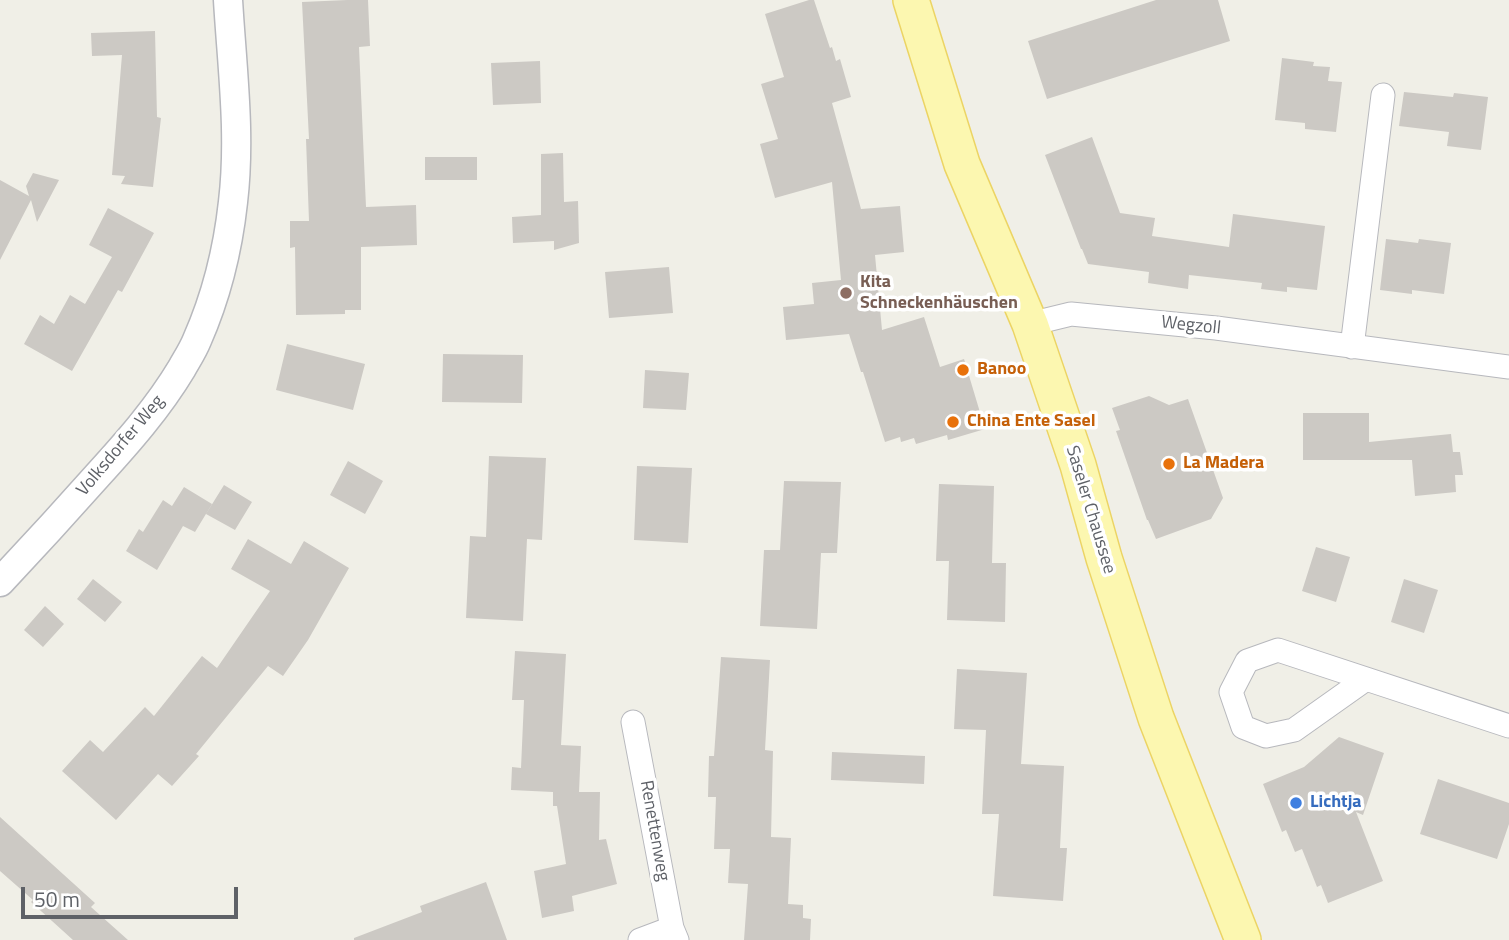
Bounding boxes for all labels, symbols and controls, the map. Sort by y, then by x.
place label: Kita Schneckenhäuschen [860,272,1018,314]
marker: Kita Schneckenhäuschen [838,285,854,301]
street label: Wegzoll [1160,312,1222,340]
place label: Banoo [977,359,1026,381]
marker: Banoo [955,362,971,378]
street label: Volksdorfer Weg [73,391,169,501]
place label: China Ente Sasel [967,411,1096,433]
marker: China Ente Sasel [945,414,961,430]
street label: Saseler Chaussee [1060,443,1120,577]
place label: La Madera [1183,453,1264,475]
marker: La Madera [1161,456,1177,472]
street label: Renettenweg [635,779,673,883]
place label: Lichtja [1310,792,1362,814]
marker: Lichtja [1288,795,1304,811]
scale bar [24,874,242,918]
text: 50 m [34,883,80,915]

